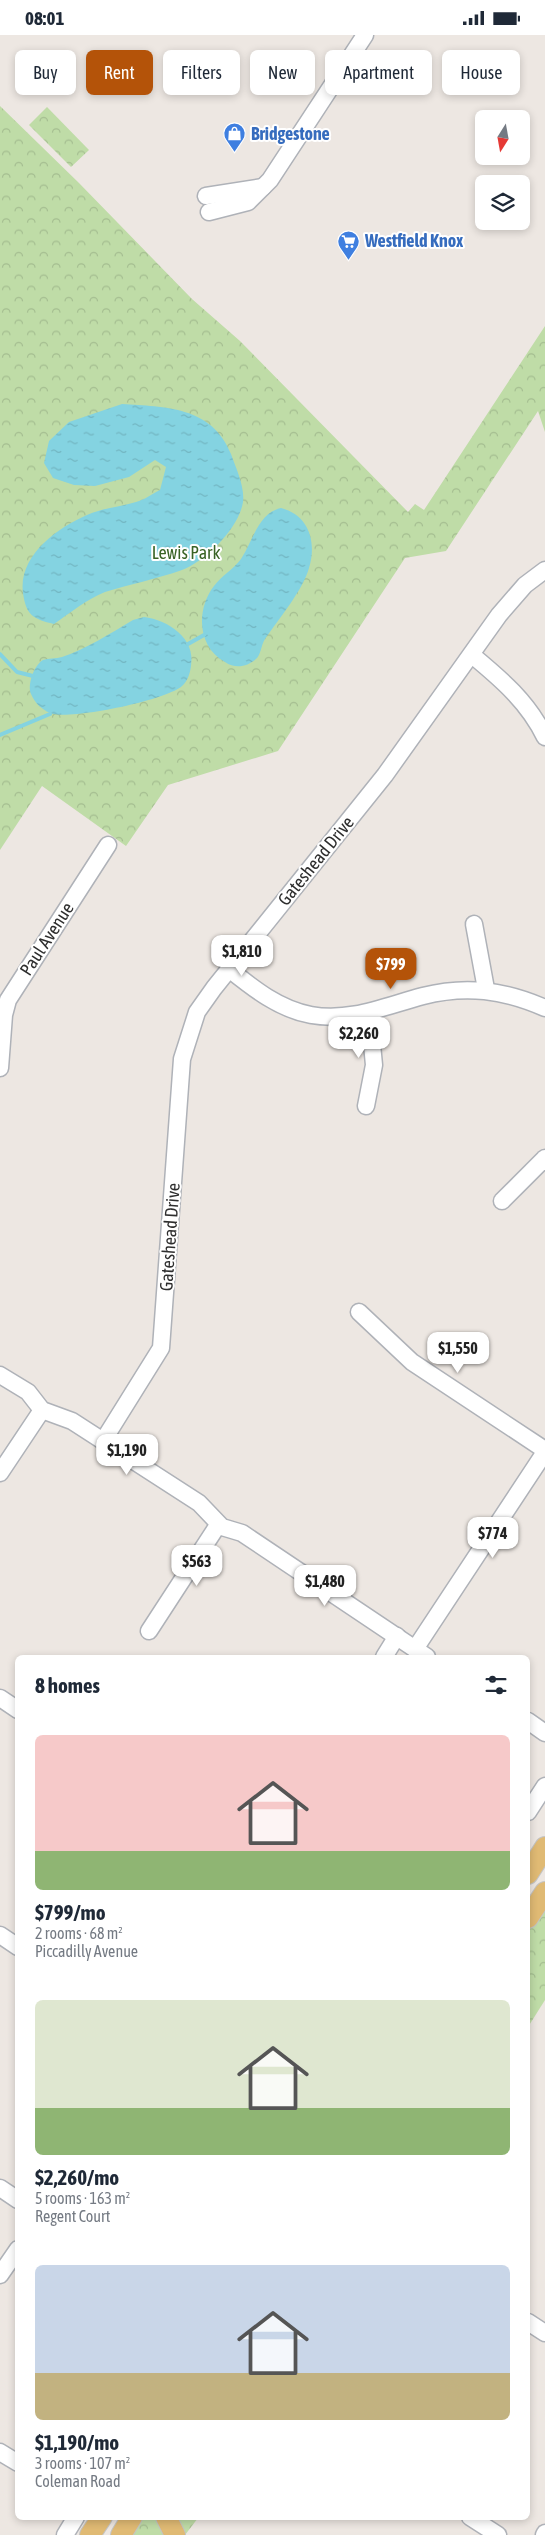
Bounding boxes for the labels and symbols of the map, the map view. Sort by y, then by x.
north arrow [475,110,530,165]
shop icon: Bridgestone [223,122,247,153]
place label: Bridgestone [251,123,330,144]
supermarket icon: Westfield Knox [337,229,361,260]
place label: Westfield Knox [364,230,464,251]
park label: Lewis Park [152,542,220,563]
street label: Gateshead Drive [273,812,358,910]
street label: Paul Avenue [15,898,78,979]
pin: $1,810 [201,935,283,977]
pin: $799 [361,947,421,990]
pin: $2,260 [318,1017,400,1059]
street label: Gateshead Drive [155,1182,184,1292]
pin: $1,550 [417,1331,499,1374]
pin: $1,190 [86,1433,168,1476]
pin: $774 [463,1517,523,1559]
pin: $563 [167,1545,227,1587]
pin: $1,480 [284,1565,366,1607]

